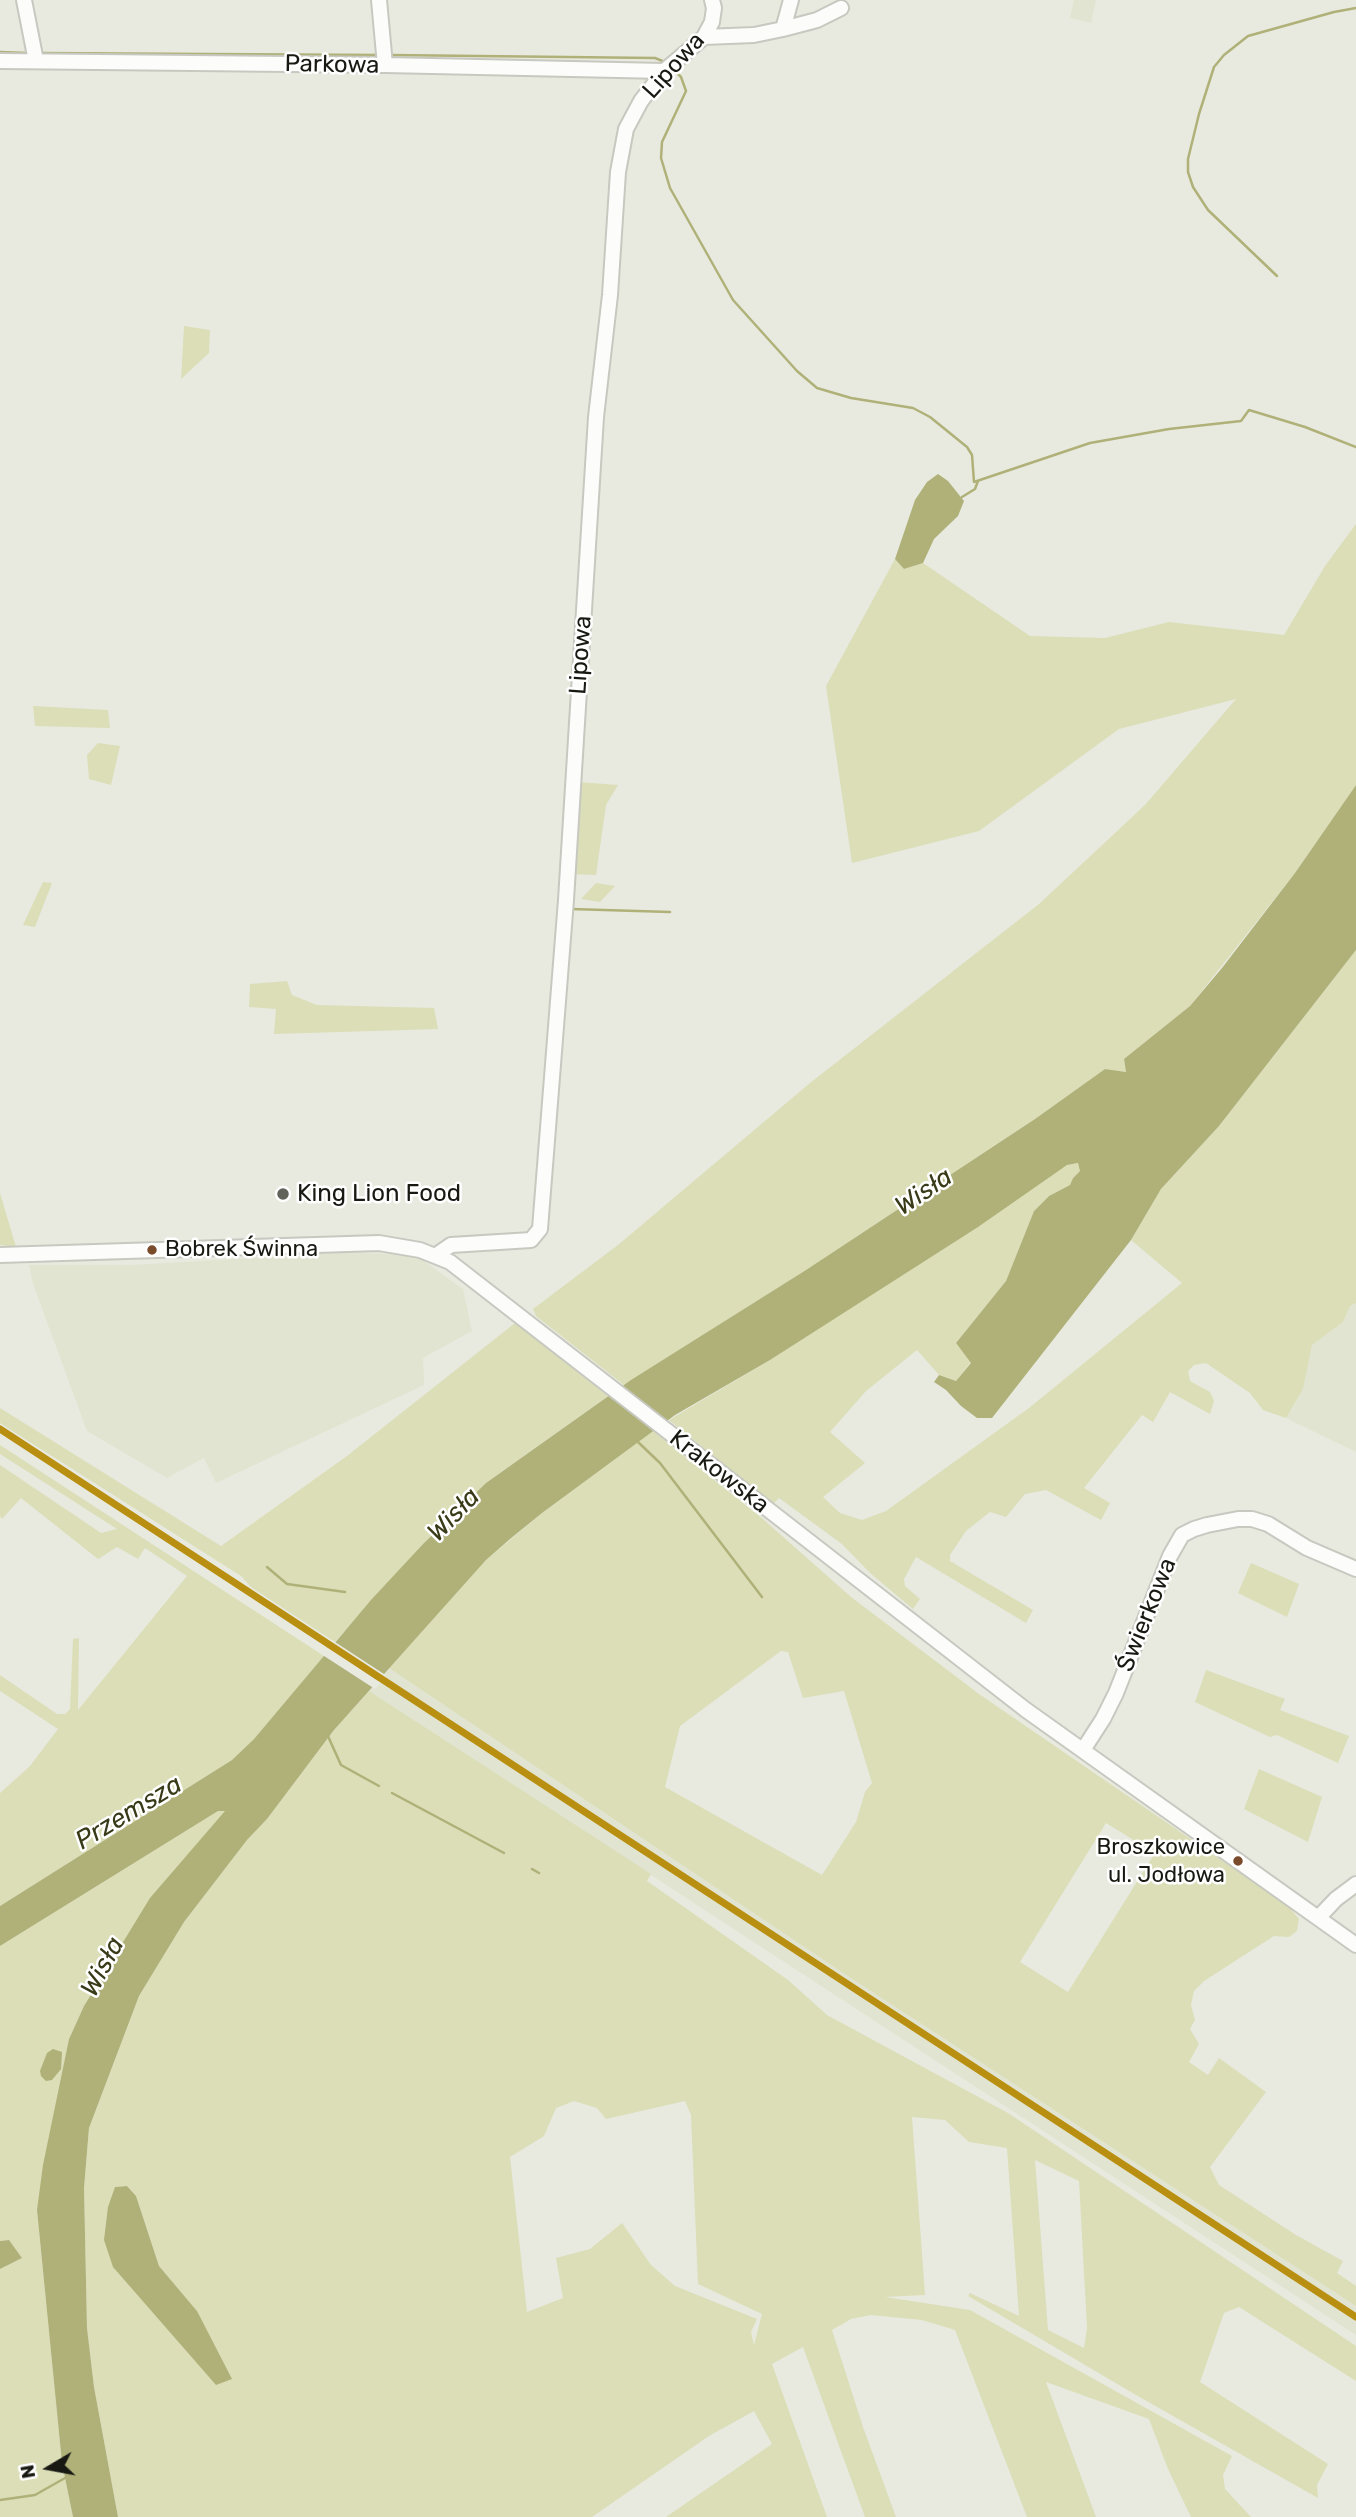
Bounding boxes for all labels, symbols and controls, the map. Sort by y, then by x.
street label: Lipowa [637,27,711,105]
street label: Parkowa [284,50,380,80]
street label: Lipowa [564,614,598,696]
water label: Wisła [889,1162,959,1222]
place label: King Lion Food [297,1180,461,1208]
marker: King Lion Food [275,1186,291,1202]
place label: Bobrek Świnna [165,1237,318,1263]
marker: Bobrek Świnna [145,1243,159,1257]
street label: Krakowska [663,1424,775,1520]
water label: Wisła [421,1482,487,1548]
street label: Świerkowa [1111,1554,1183,1676]
water label: Przemsza [70,1769,188,1857]
place label: Broszkowice ul. Jodłowa [1097,1835,1225,1886]
marker: Broszkowice ul. Jodłowa [1231,1854,1245,1868]
water label: Wisła [75,1932,131,2002]
north arrow [14,2433,84,2503]
text: N [15,2463,40,2480]

